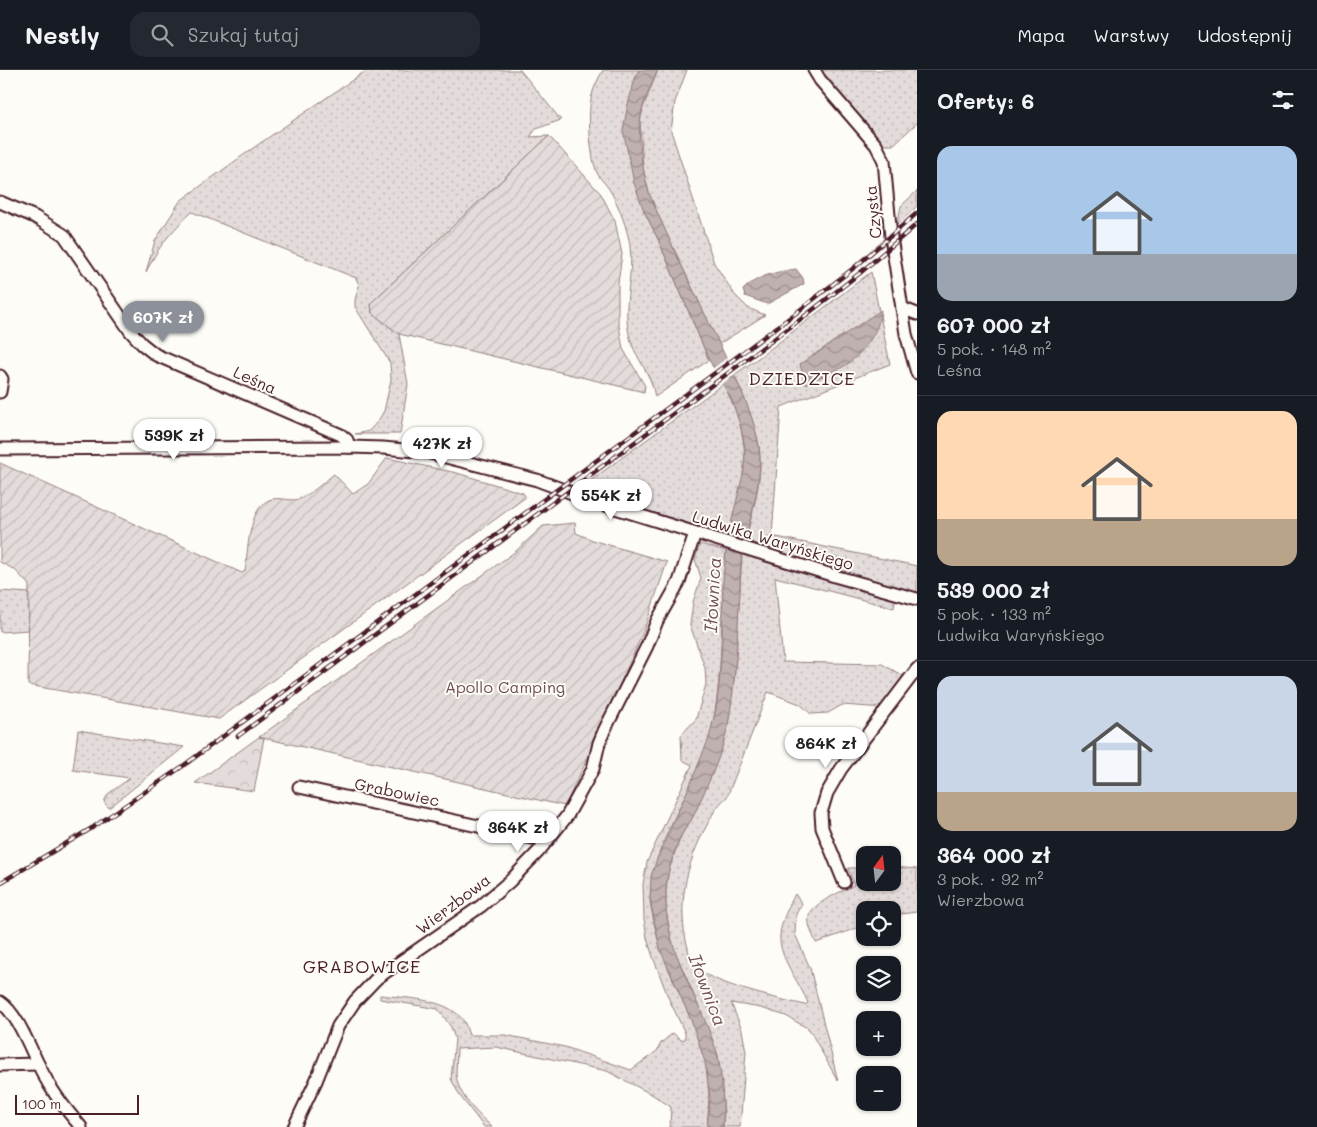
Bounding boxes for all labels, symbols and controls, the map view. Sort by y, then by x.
search box [130,12,480,57]
text: Nestly [25,19,100,50]
icon: search [148,21,176,49]
text: Szukaj tutaj [188,22,299,47]
text: Mapa [1017,23,1065,47]
text: Warstwy [1093,23,1169,47]
text: Udostępnij [1197,23,1292,47]
icon: filters [1269,86,1297,114]
text: Oferty: 6 [937,87,1034,114]
icon: home [1072,178,1162,268]
street label: Czysta [859,184,886,240]
pin: 607K zł [117,300,209,343]
text: 607K zł [133,306,193,327]
text: 607 000 zł [937,311,1050,338]
text: 5 pok. · 148 m² [937,338,1051,359]
text: Leśna [937,359,982,380]
street label: Leśna [230,361,280,398]
district label: DZIEDZICE [748,366,856,390]
pin: 539K zł [128,418,220,461]
text: 539K zł [144,424,204,445]
pin: 427K zł [396,426,488,469]
text: 427K zł [412,432,472,453]
icon: home [1072,444,1162,534]
pin: 554K zł [565,478,657,521]
text: 554K zł [581,484,641,505]
street label: Ludwika Waryńskiego [690,505,856,574]
water label: Iłownica [698,557,726,633]
text: 539 000 zł [937,576,1050,603]
text: 5 pok. · 133 m² [937,603,1051,624]
text: Ludwika Waryńskiego [937,624,1104,645]
park label: Apollo Camping [445,676,565,697]
icon: home [1072,709,1162,799]
pin: 864K zł [780,726,872,769]
text: 864K zł [796,732,856,753]
street label: Grabowiec [353,772,441,811]
pin: 364K zł [472,810,564,853]
text: 364K zł [488,816,548,837]
text: 364 000 zł [937,841,1051,868]
north arrow [856,846,901,891]
map controls [856,846,901,1111]
text: 3 pok. · 92 m² [937,868,1044,889]
street label: Wierzbowa [411,869,494,938]
text: Wierzbowa [937,889,1025,910]
button: locate [856,901,901,946]
water label: Iłownica [683,950,733,1029]
district label: GRABOWICE [303,954,421,978]
button: layers [856,956,901,1001]
button: + [856,1011,901,1056]
button: − [856,1066,901,1111]
scale bar [15,1092,139,1115]
text: 100 m [22,1094,61,1113]

